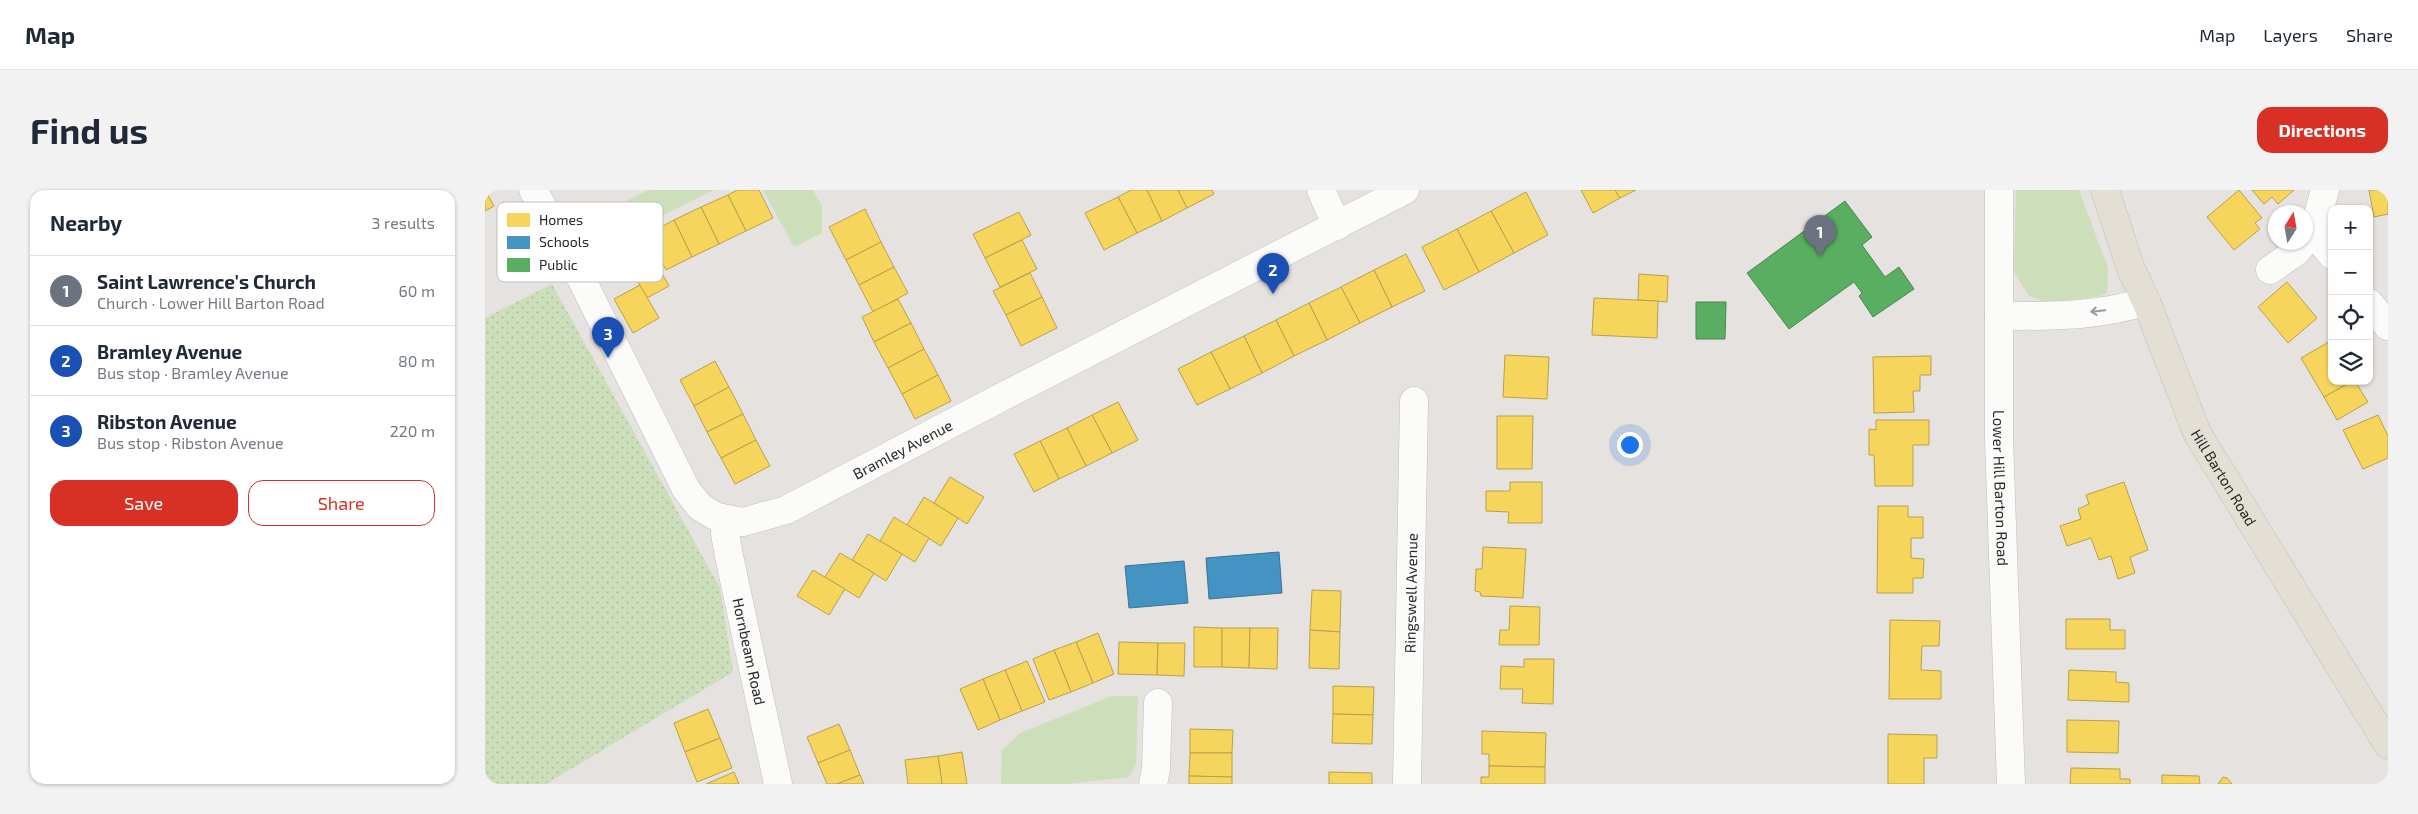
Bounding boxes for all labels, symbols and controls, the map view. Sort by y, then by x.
text: Map [25,20,75,49]
text: Map [2199,24,2235,46]
text: Layers [2263,24,2318,46]
text: Share [2346,24,2393,46]
button: Directions [2257,107,2388,153]
text: Find us [30,109,148,151]
legend [497,202,663,282]
north arrow [2268,205,2313,250]
map controls [2328,205,2373,385]
button: + [2328,205,2373,250]
text: Nearby [50,210,122,235]
text: Homes [539,211,583,228]
text: 3 results [372,213,435,232]
pin: 1 [1804,215,1836,256]
text: Schools [539,233,589,250]
button: − [2328,250,2373,295]
pin: 2 [1257,253,1289,294]
text: Public [539,256,578,273]
text: Saint Lawrence's Church [97,270,316,293]
text: 1 [63,281,69,300]
text: 60 m [399,281,435,300]
text: Church · Lower Hill Barton Road [97,293,325,312]
button: locate [2328,295,2373,340]
one-way arrow [2091,306,2107,316]
pin: 3 [592,317,624,358]
text: Bramley Avenue [97,340,242,363]
button: layers [2328,340,2373,385]
text: 2 [61,351,71,370]
text: 80 m [398,351,435,370]
text: Bus stop · Bramley Avenue [97,363,289,382]
text: Ribston Avenue [97,410,237,433]
street label: Lower Hill Barton Road [1990,410,2012,566]
street label: Bramley Avenue [849,416,955,483]
text: 3 [61,421,71,440]
text: 220 m [390,421,435,440]
street label: Hill Barton Road [2188,426,2261,529]
your location [1617,432,1643,458]
text: Bus stop · Ribston Avenue [97,433,284,452]
button: Save [50,480,238,526]
button: Share [248,480,435,526]
street label: Ringswell Avenue [1400,533,1421,653]
street label: Hornbeam Road [729,596,770,707]

